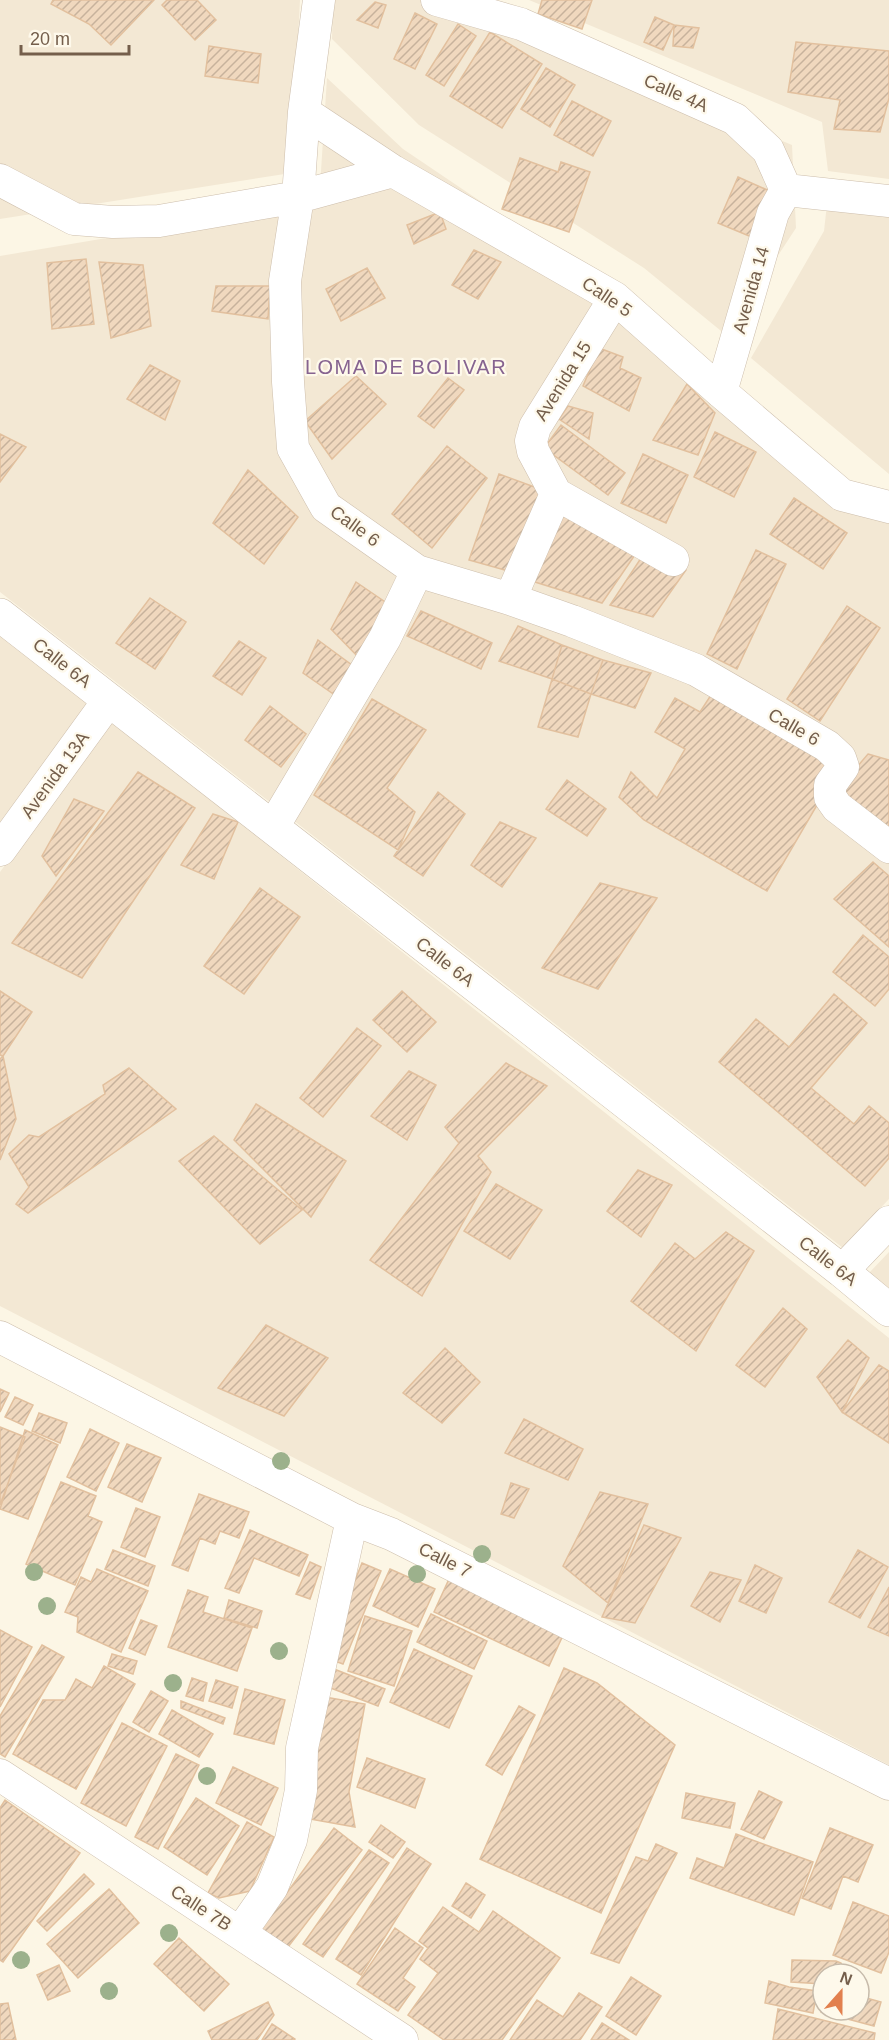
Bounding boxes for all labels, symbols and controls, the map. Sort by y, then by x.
scale bar [21,18,129,56]
text: 20 m [30,29,70,49]
street label: Calle 4A [641,70,711,116]
street label: Avenida 14 [729,244,773,336]
street label: Calle 5 [578,273,636,321]
street label: Avenida 15 [531,338,595,424]
district label: LOMA DE BOLIVAR [305,356,507,378]
street label: Calle 6 [326,501,384,551]
street label: Calle 6A [29,634,95,692]
street label: Calle 6 [765,704,823,750]
street label: Avenida 13A [17,728,93,822]
street label: Calle 6A [412,933,478,991]
street label: Calle 6A [795,1232,861,1290]
street label: Calle 7 [415,1538,475,1582]
street label: Calle 7B [167,1881,235,1935]
north arrow [811,1962,871,2022]
text: N [838,1968,855,1988]

